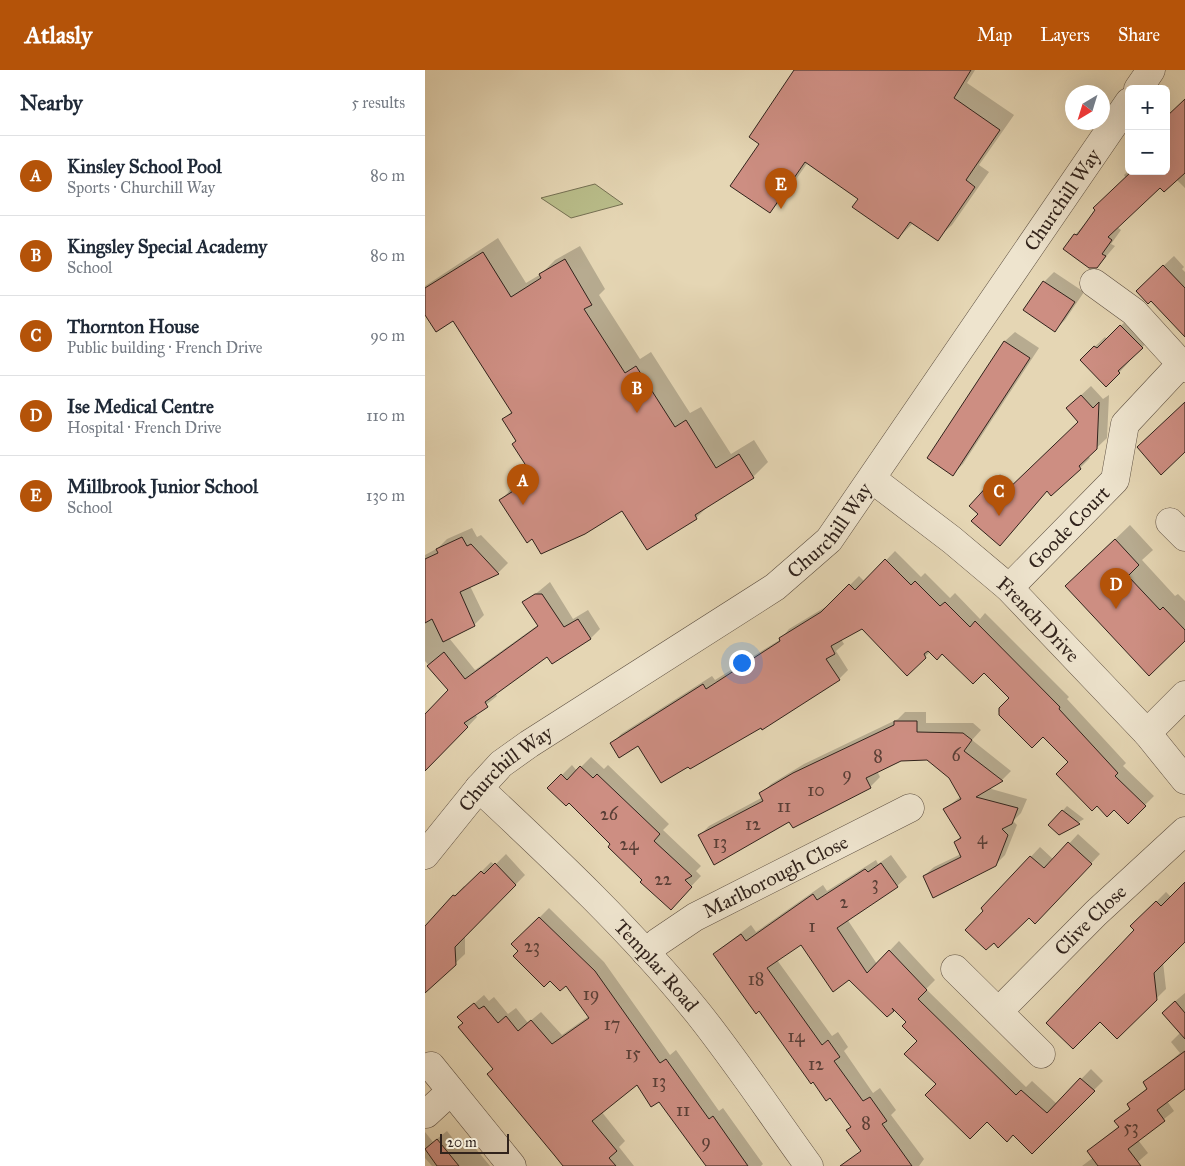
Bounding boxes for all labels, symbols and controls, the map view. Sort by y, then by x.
text: Atlasly [25,20,92,50]
text: Map [977,24,1012,46]
text: Layers [1040,24,1090,46]
text: Share [1118,24,1160,46]
north arrow [1065,85,1110,130]
map controls [1125,85,1170,175]
button: + [1125,85,1170,130]
text: Nearby [20,90,83,116]
text: 5 results [351,93,405,112]
button: − [1125,130,1170,175]
street label: Churchill Way [1019,143,1106,255]
text: Kinsley School Pool [67,155,222,178]
text: A [31,166,41,185]
text: 80 m [370,166,405,185]
pin: E [765,168,797,209]
text: Sports · Churchill Way [67,178,215,197]
text: Kingsley Special Academy [67,235,267,258]
text: B [31,246,41,265]
text: 80 m [370,246,405,265]
text: School [67,258,112,277]
text: Thornton House [67,315,199,338]
text: C [31,326,41,345]
text: 90 m [370,326,405,345]
text: Public building · French Drive [67,338,262,357]
pin: B [621,372,653,413]
text: Ise Medical Centre [67,395,214,418]
text: D [30,406,42,425]
text: 110 m [366,406,405,425]
text: Hospital · French Drive [67,418,222,437]
pin: A [507,464,539,505]
text: Millbrook Junior School [67,475,258,498]
pin: C [983,475,1015,516]
street label: Churchill Way [782,478,877,583]
street label: Goode Court [1023,481,1115,574]
text: E [30,486,42,505]
text: 130 m [366,486,405,505]
text: School [67,498,112,517]
pin: D [1100,568,1132,609]
street label: French Drive [992,571,1085,667]
your location [729,650,755,676]
street label: Churchill Way [453,720,557,816]
house number: 6 [951,744,961,766]
house number: 8 [873,745,883,767]
house number: 9 [842,763,852,785]
house number: 10 [807,779,825,801]
house number: 11 [777,795,791,817]
house number: 26 [600,803,619,825]
house number: 12 [745,813,761,835]
house number: 4 [977,827,988,849]
street label: Marlborough Close [699,829,852,923]
house number: 13 [713,831,727,853]
house number: 24 [620,833,639,855]
house number: 22 [654,868,672,890]
house number: 3 [871,872,879,894]
street label: Clive Close [1049,879,1131,960]
house number: 2 [840,891,849,913]
street label: Templar Road [609,914,704,1016]
house number: 1 [808,915,816,937]
house number: 23 [524,935,540,957]
house number: 18 [748,968,764,990]
house number: 19 [583,983,599,1005]
house number: 17 [604,1013,620,1035]
house number: 14 [787,1025,806,1047]
house number: 15 [625,1042,641,1064]
house number: 12 [808,1053,824,1075]
house number: 13 [652,1070,666,1092]
house number: 11 [676,1099,690,1121]
house number: 8 [861,1112,871,1134]
house number: 53 [1123,1116,1139,1138]
house number: 9 [701,1130,711,1152]
scale bar [440,1131,509,1154]
text: 20 m [447,1134,477,1151]

